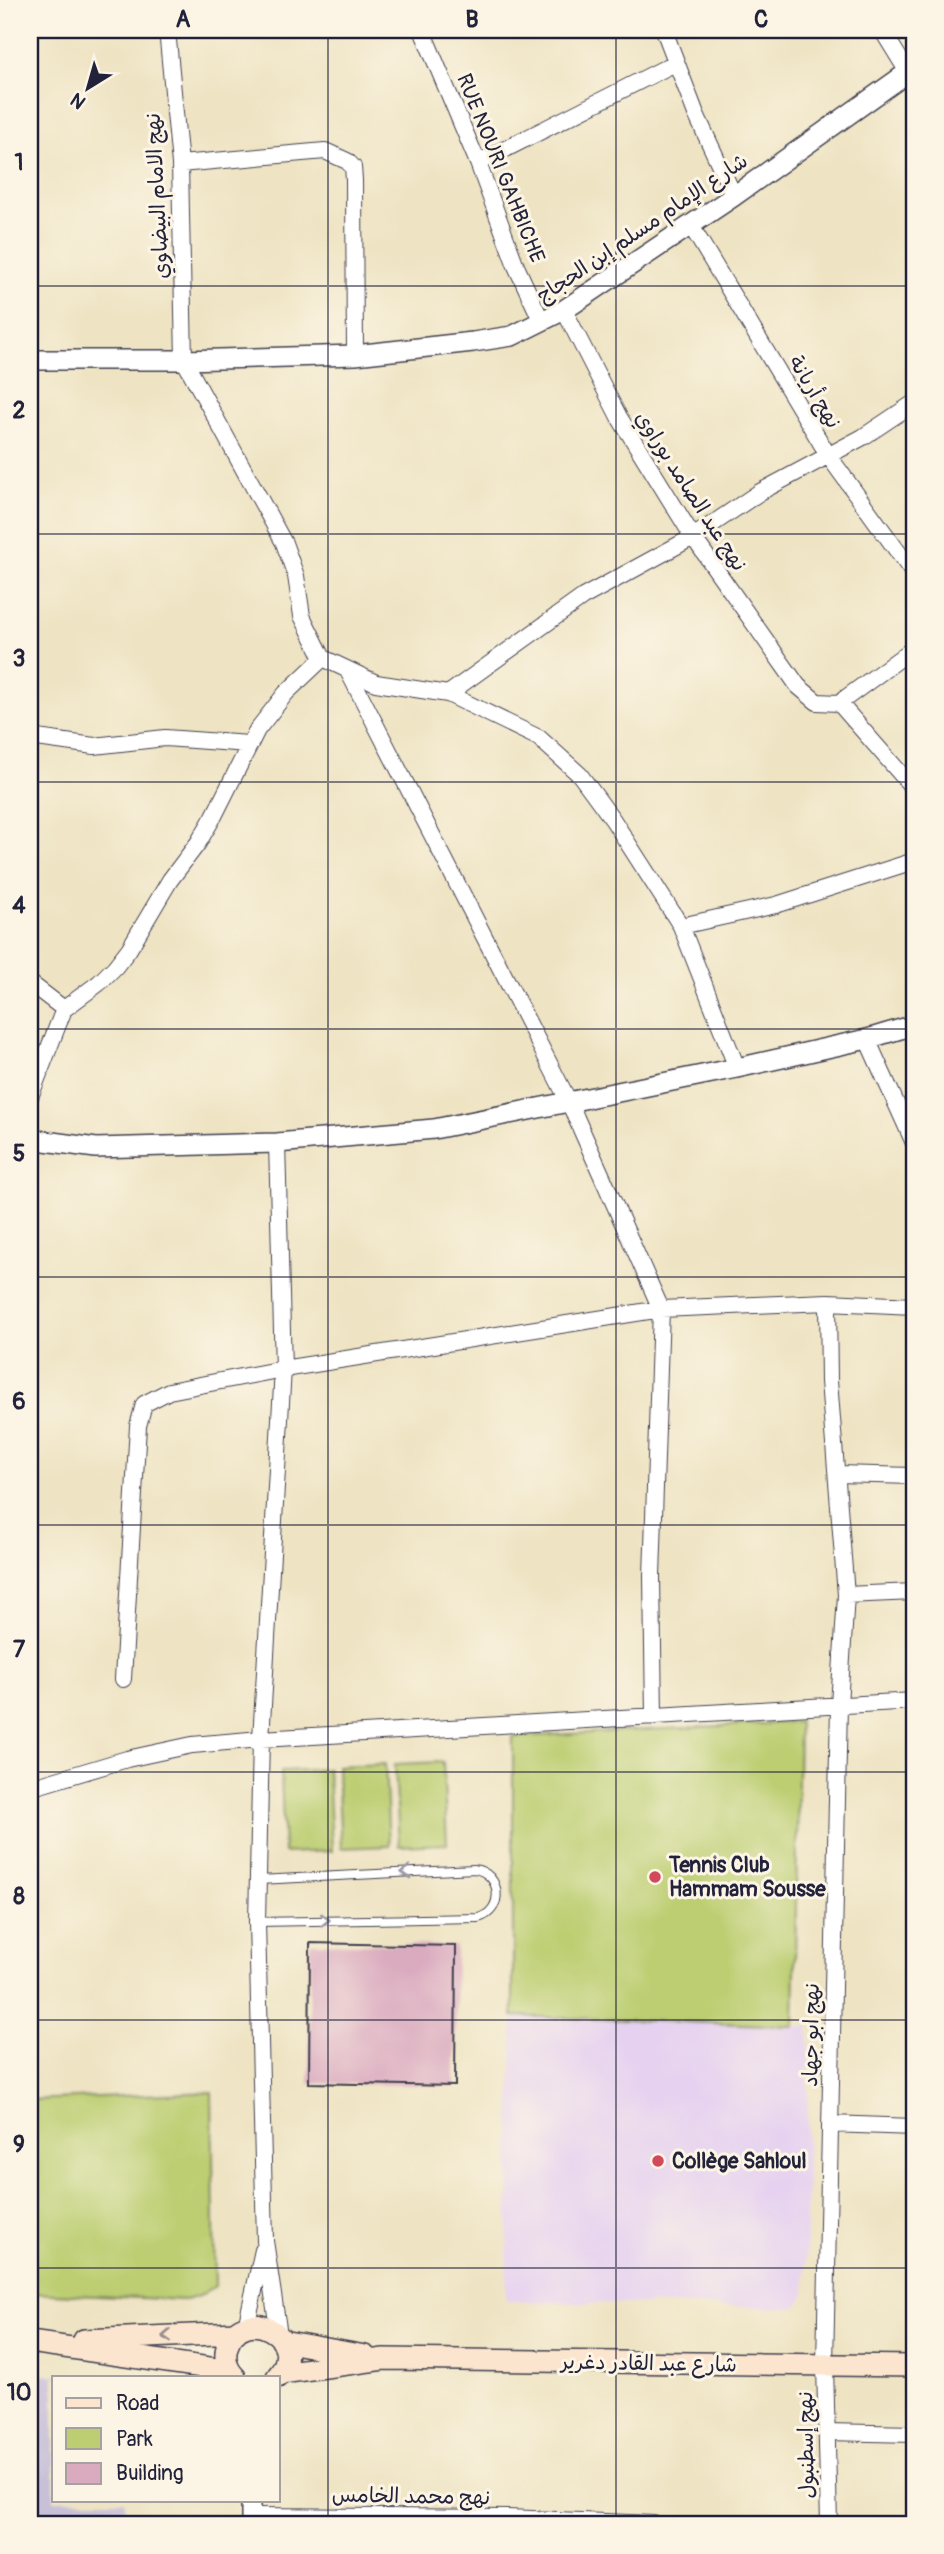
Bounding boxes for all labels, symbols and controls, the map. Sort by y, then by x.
text: A [176,5,191,34]
text: B [465,5,479,34]
text: C [754,5,768,34]
north arrow [52,52,122,122]
street label: RUE NOURI GAHBICHE [450,70,551,267]
text: N [66,87,91,114]
street label: نهج الامام البيضاوي [140,112,177,280]
street label: شارع اﻹمام مسلم إبن الحجاج [531,147,754,311]
text: 1 [15,148,24,177]
street label: نهج أريانة [782,351,847,434]
text: 2 [13,396,26,425]
street label: نهج عبد الصامد بوراوي [628,406,752,577]
text: 3 [13,644,25,673]
text: 4 [12,891,26,920]
text: 5 [13,1139,25,1168]
text: 6 [12,1387,26,1416]
text: 7 [13,1635,26,1664]
place label: Tennis Club Hammam Sousse [668,1852,826,1903]
one-way arrow [400,1865,411,1880]
marker: Tennis Club Hammam Sousse [647,1869,663,1885]
text: 8 [13,1882,25,1911]
one-way arrow [320,1913,331,1928]
street label: نهج ابو جهاد [797,1983,826,2087]
text: 9 [13,2130,25,2159]
place label: Collège Sahloul [672,2148,807,2175]
marker: Collège Sahloul [650,2153,666,2169]
one-way arrow [162,2329,173,2344]
street label: شارع عبد القادر دغرير [559,2348,737,2380]
legend [52,2376,280,2502]
text: 10 [7,2378,31,2407]
text: Road [116,2390,160,2417]
street label: نهج إسطنبول [792,2391,821,2499]
text: Park [116,2426,153,2453]
text: Building [116,2460,183,2487]
street label: نهج محمد الخامس [332,2482,490,2511]

